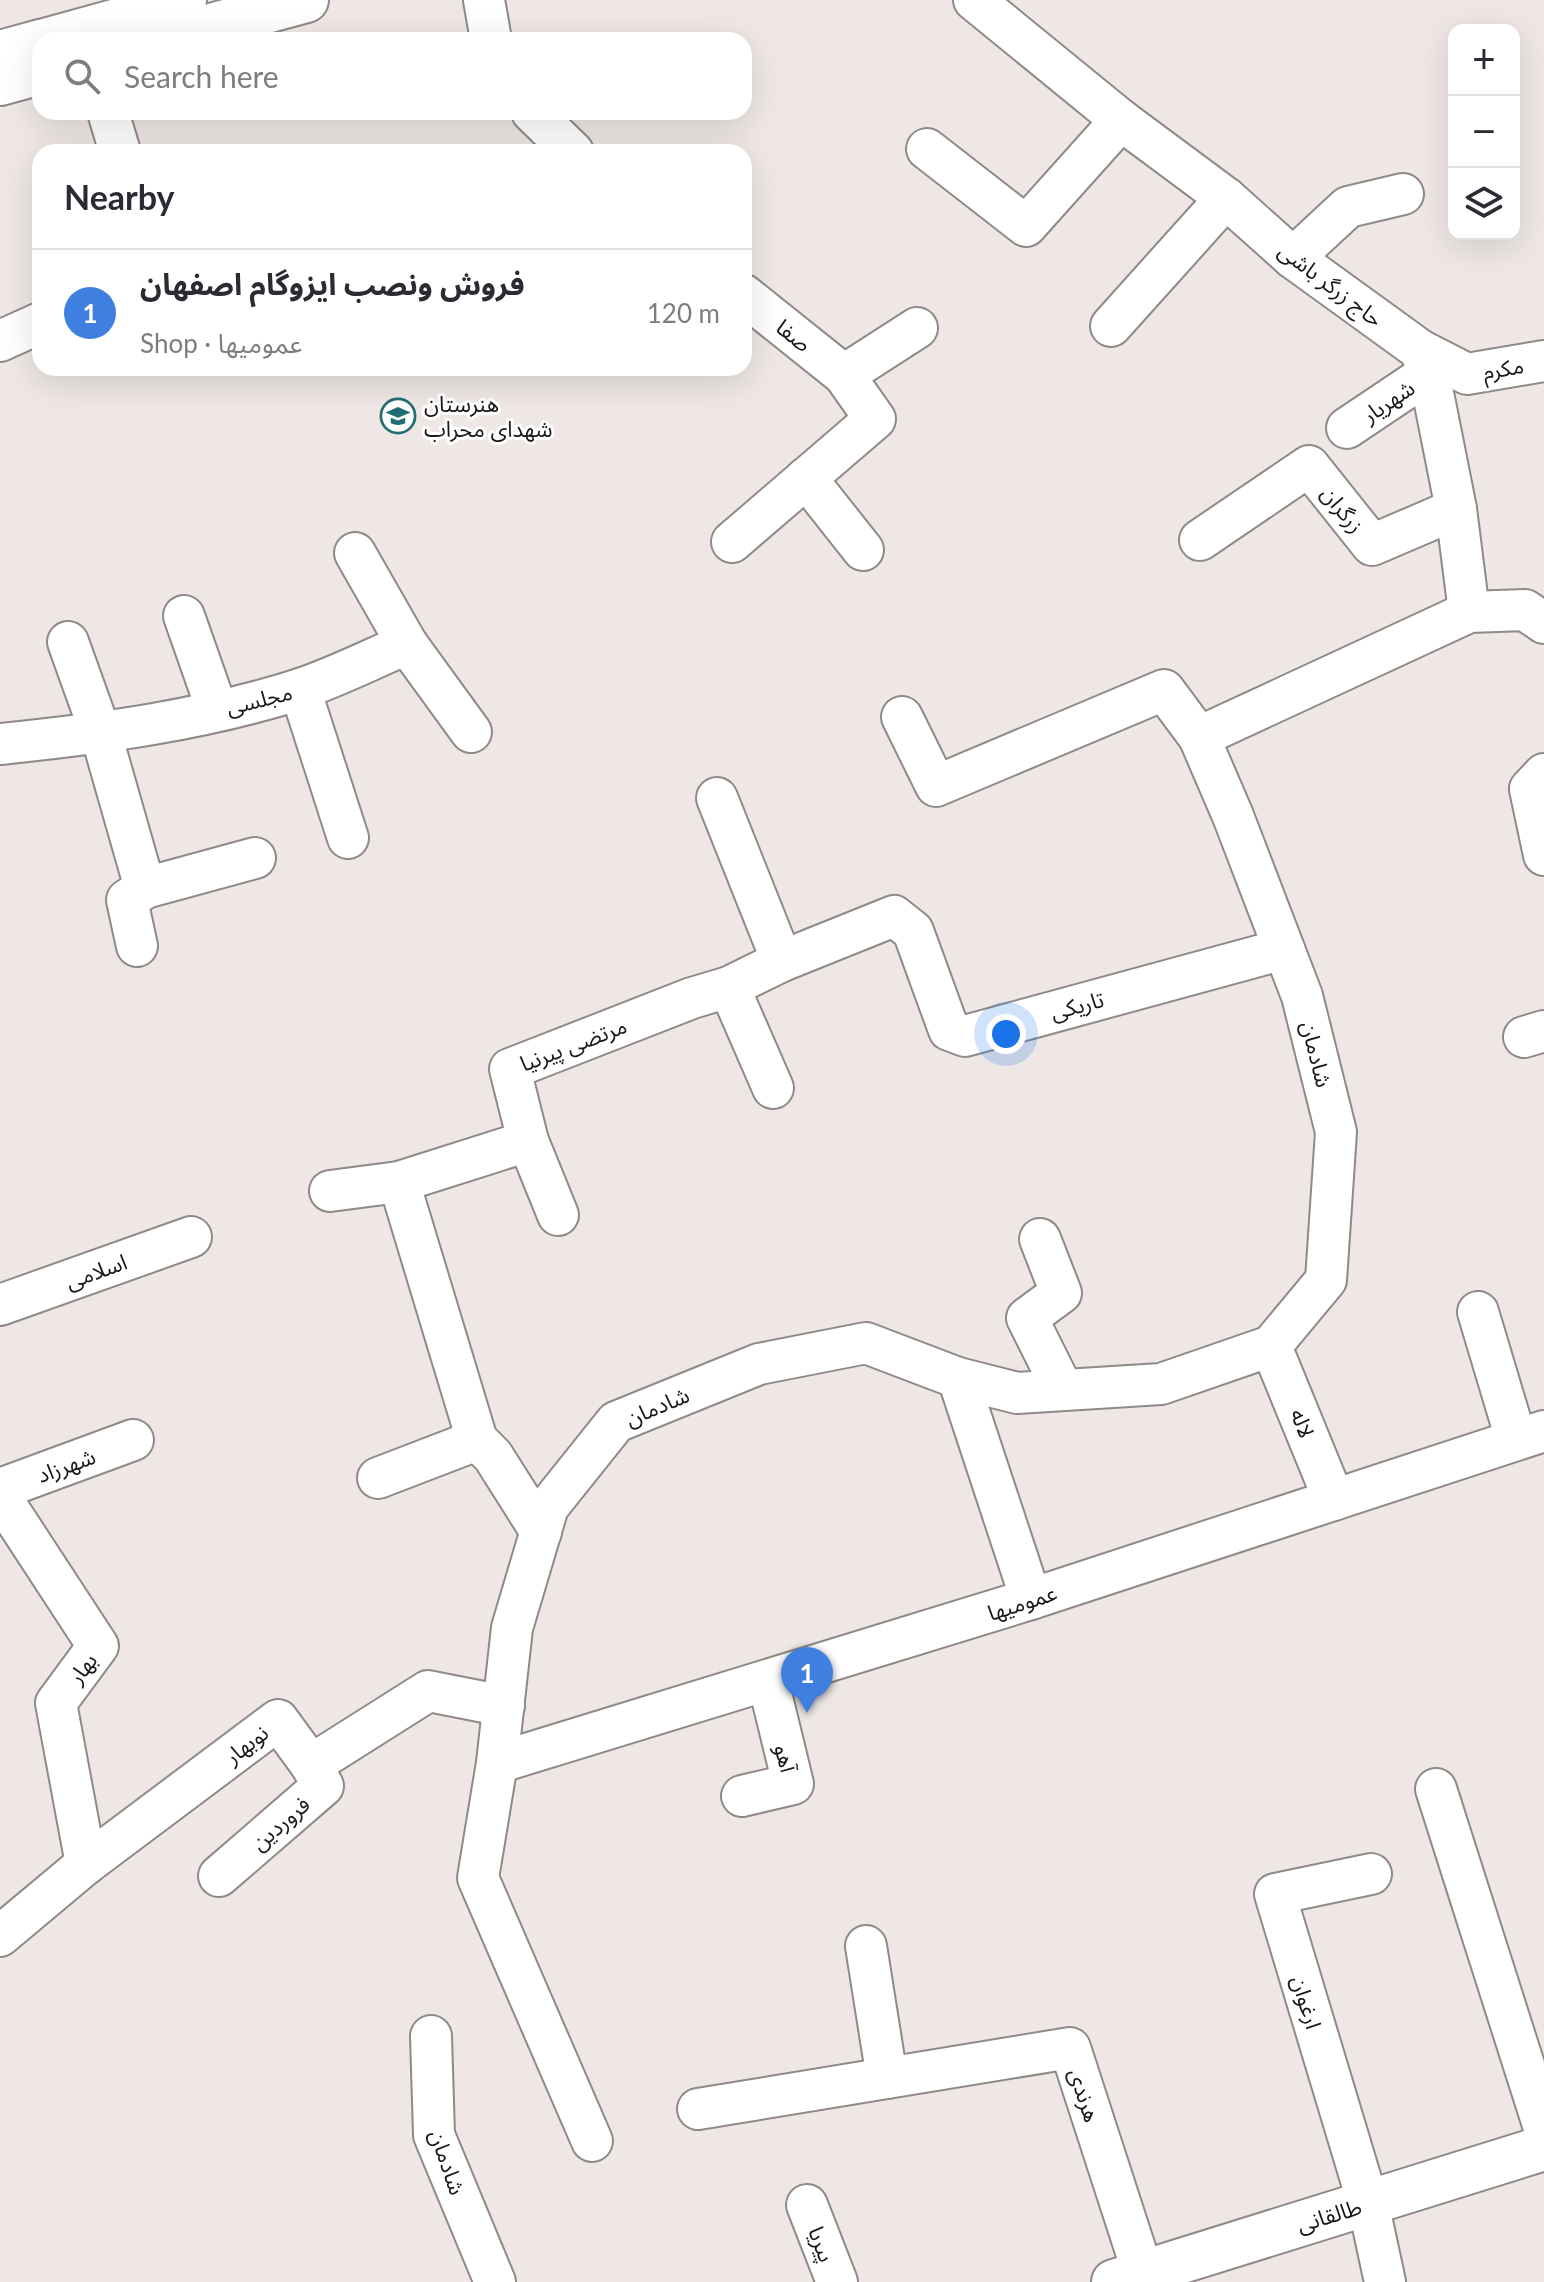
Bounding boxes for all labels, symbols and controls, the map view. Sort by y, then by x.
map controls [1448,24,1520,240]
button: + [1448,24,1520,96]
search box [32,32,752,120]
icon: search [60,54,104,98]
text: Search here [124,58,279,94]
button: − [1448,96,1520,168]
button: layers [1448,168,1520,240]
text: Nearby [64,176,175,217]
street label: حاج زرگر باشی [1271,236,1388,335]
text: فروش ونصب ایزوگام اصفهان [140,265,525,301]
text: 1 [82,297,98,329]
text: 120 m [647,297,720,329]
street label: صفا [771,313,817,357]
text: Shop · عمومیها [140,327,302,359]
street label: مکرم [1480,351,1526,389]
street label: شهریار [1356,374,1420,430]
place label: هنرستان شهدای محراب [424,390,553,442]
school or university icon: هنرستان شهدای محراب [379,397,417,435]
street label: زرگران [1315,480,1370,539]
street label: مجلسی [223,678,295,720]
street label: تاریکی [1047,985,1107,1026]
street label: مرتضی پیرنیا [516,1011,631,1079]
your location [986,1014,1026,1054]
street label: شادمان [1296,1018,1338,1090]
street label: اسلامی [62,1247,130,1295]
street label: شادمان [621,1380,693,1432]
street label: لاله [1285,1404,1321,1442]
street label: شهرزاد [33,1442,99,1489]
street label: عمومیها [984,1578,1060,1626]
street label: بهار [61,1647,103,1690]
pin: 1 [781,1647,833,1713]
street label: نوبهار [218,1719,274,1771]
street label: آهو [769,1741,803,1776]
street label: فروردین [245,1790,316,1857]
street label: ارغوان [1285,1972,1328,2032]
street label: هرندی [1064,2065,1106,2125]
street label: شادمان [424,2126,472,2198]
street label: طالقانی [1293,2192,1365,2238]
street label: پیریا [801,2222,841,2266]

